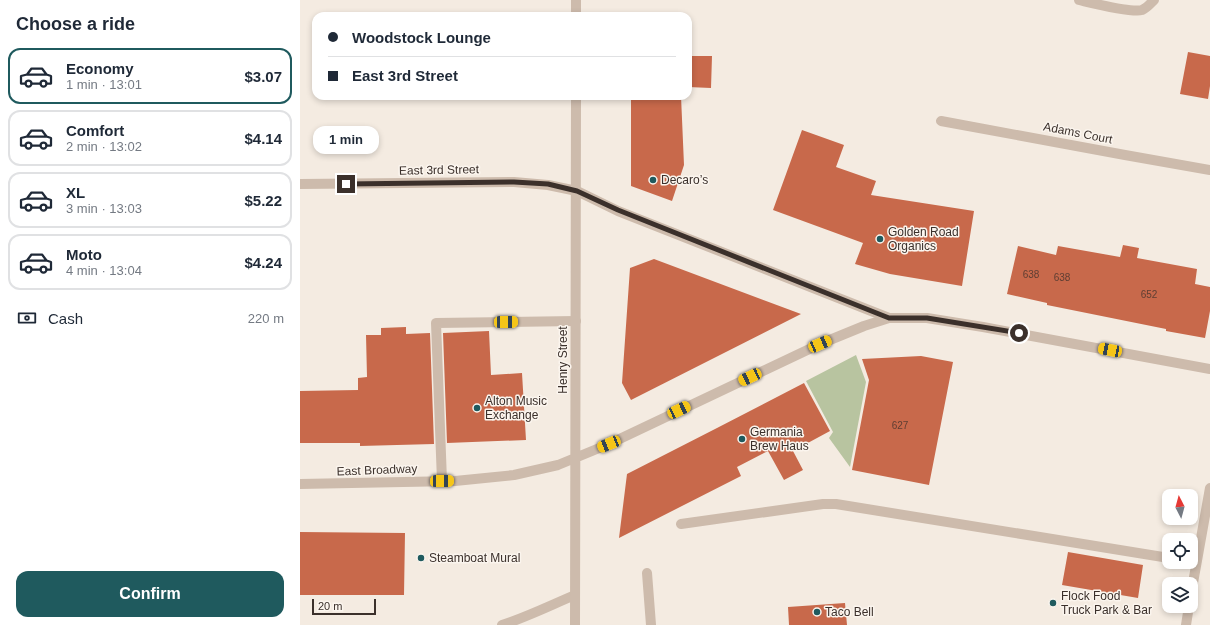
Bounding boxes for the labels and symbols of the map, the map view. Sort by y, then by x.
street label: Adams Court [1042,119,1114,147]
callout: 1 min [313,126,379,154]
street label: East 3rd Street [399,162,480,178]
place label: Decaro’s [661,173,708,187]
route end [337,175,355,193]
marker: Decaro’s [648,175,658,185]
place label: Golden Road Organics [888,225,959,253]
marker: Golden Road Organics [875,234,885,244]
house number: 638 [1023,269,1040,280]
house number: 638 [1054,272,1071,283]
house number: 652 [1141,289,1158,300]
car [494,316,518,328]
route start [1010,324,1028,342]
street label: Henry Street [556,326,570,394]
car [807,334,833,354]
car [1097,342,1123,358]
car [737,366,763,388]
place label: Alton Music Exchange [485,394,547,422]
car [666,399,692,421]
marker: Alton Music Exchange [472,403,482,413]
house number: 627 [892,420,909,431]
place label: Germania Brew Haus [750,425,809,453]
car [596,434,622,454]
marker: Germania Brew Haus [737,434,747,444]
street label: East Broadway [336,462,418,478]
car [430,475,454,487]
north arrow [1162,489,1198,525]
place label: Steamboat Mural [429,551,520,565]
marker: Steamboat Mural [416,553,426,563]
place label: Flock Food Truck Park & Bar [1061,589,1152,617]
scale bar [312,597,376,616]
marker: Flock Food Truck Park & Bar [1048,598,1058,608]
place label: Taco Bell [825,605,874,619]
marker: Taco Bell [812,607,822,617]

